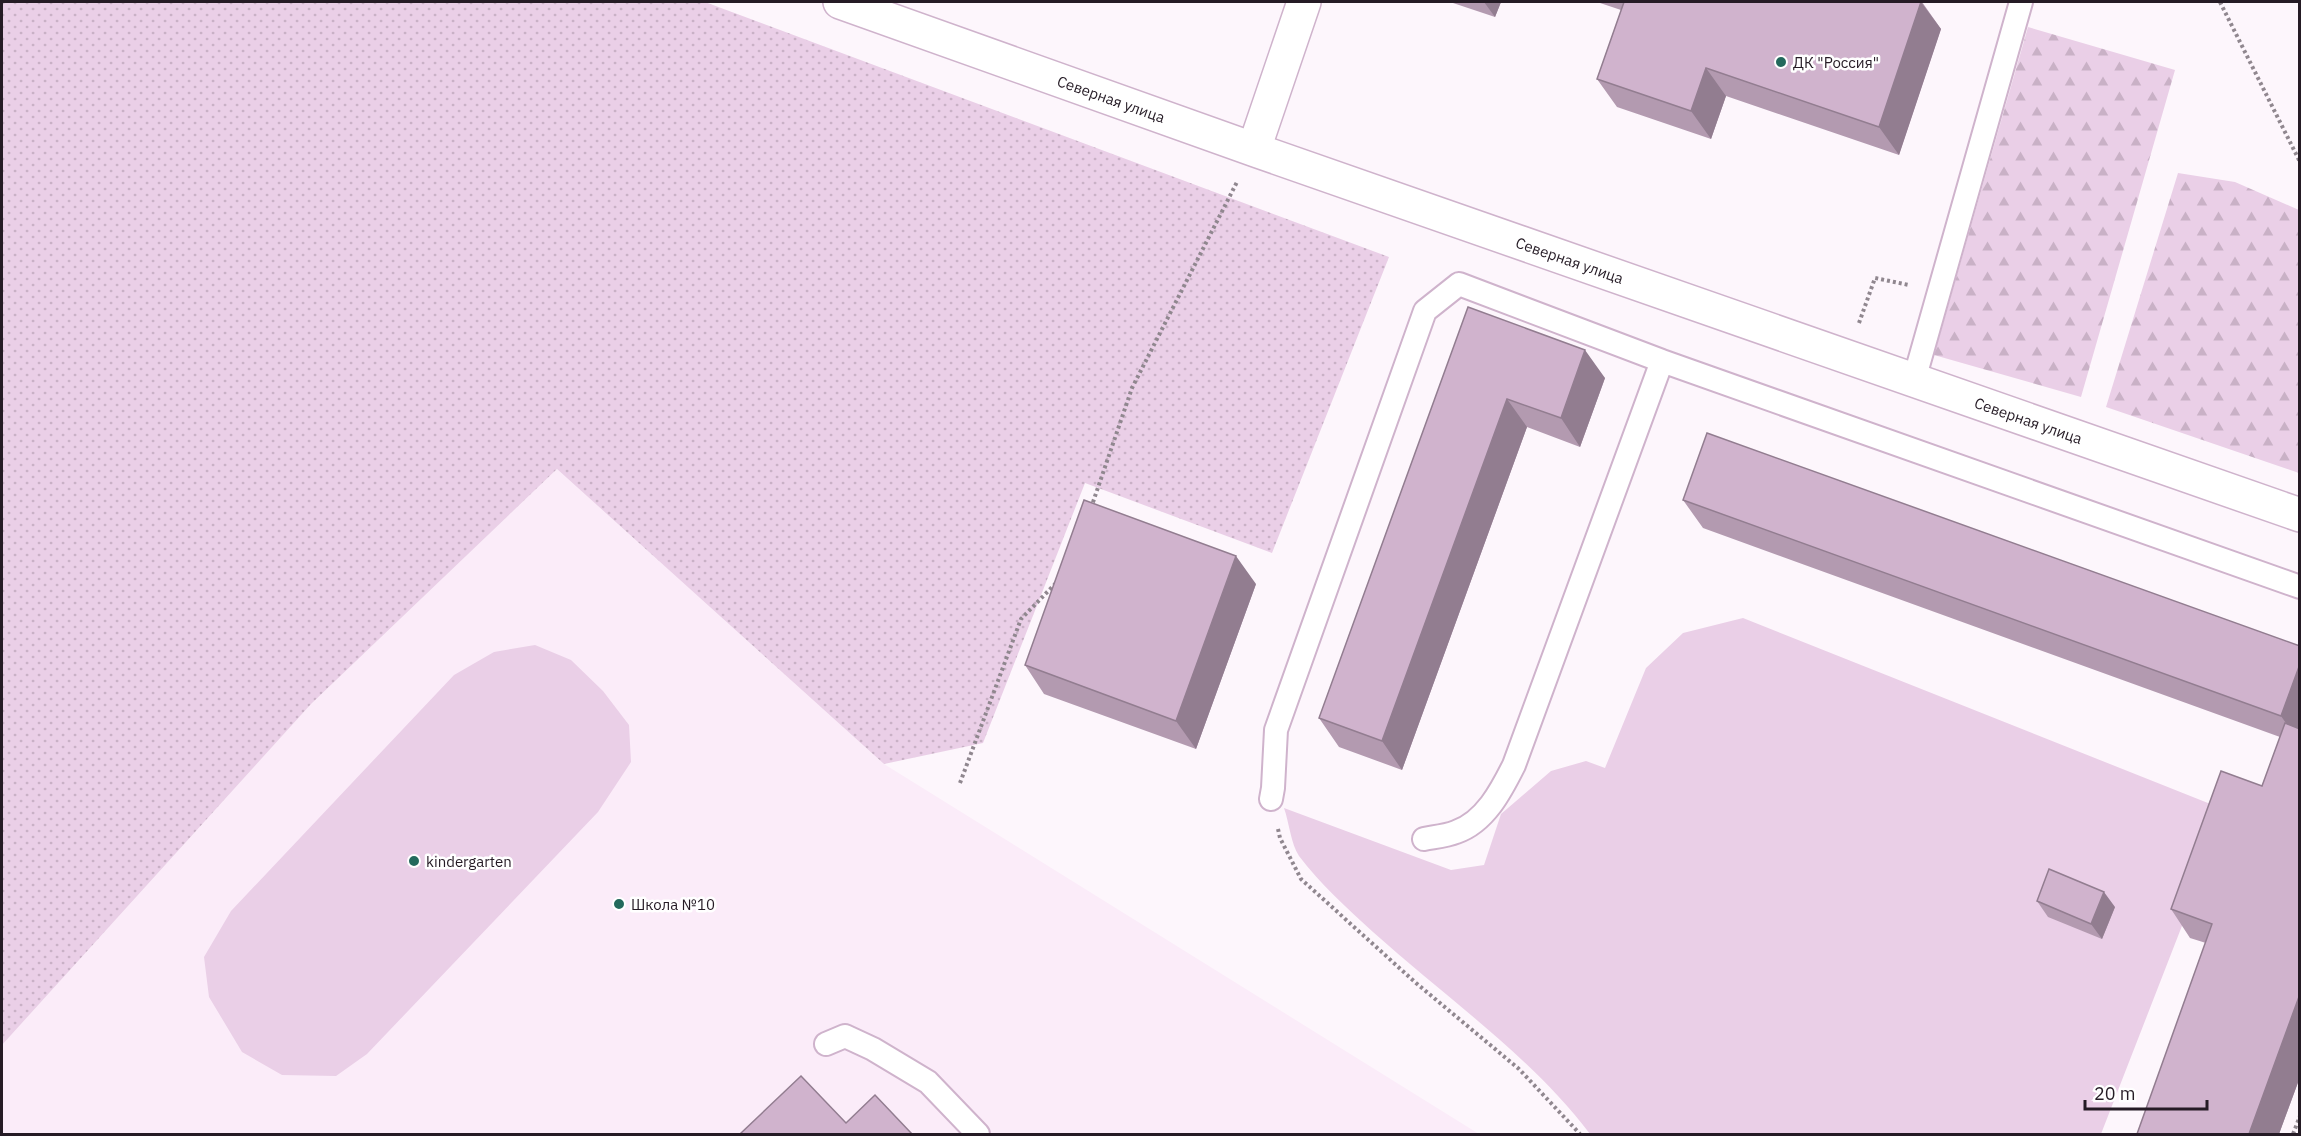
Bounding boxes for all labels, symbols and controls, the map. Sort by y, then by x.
place label: ДК "Россия" [1793,53,1879,72]
marker: ДК "Россия" [1774,55,1788,69]
street label: Северная улица [1055,71,1168,127]
street label: Северная улица [1513,232,1626,287]
street label: Северная улица [1972,393,2085,448]
place label: kindergarten [426,852,512,871]
marker: kindergarten [407,854,421,868]
place label: Школа №10 [631,895,715,914]
marker: Школа №10 [612,897,626,911]
scale bar [2085,1073,2206,1111]
text: 20 m [2094,1082,2136,1105]

